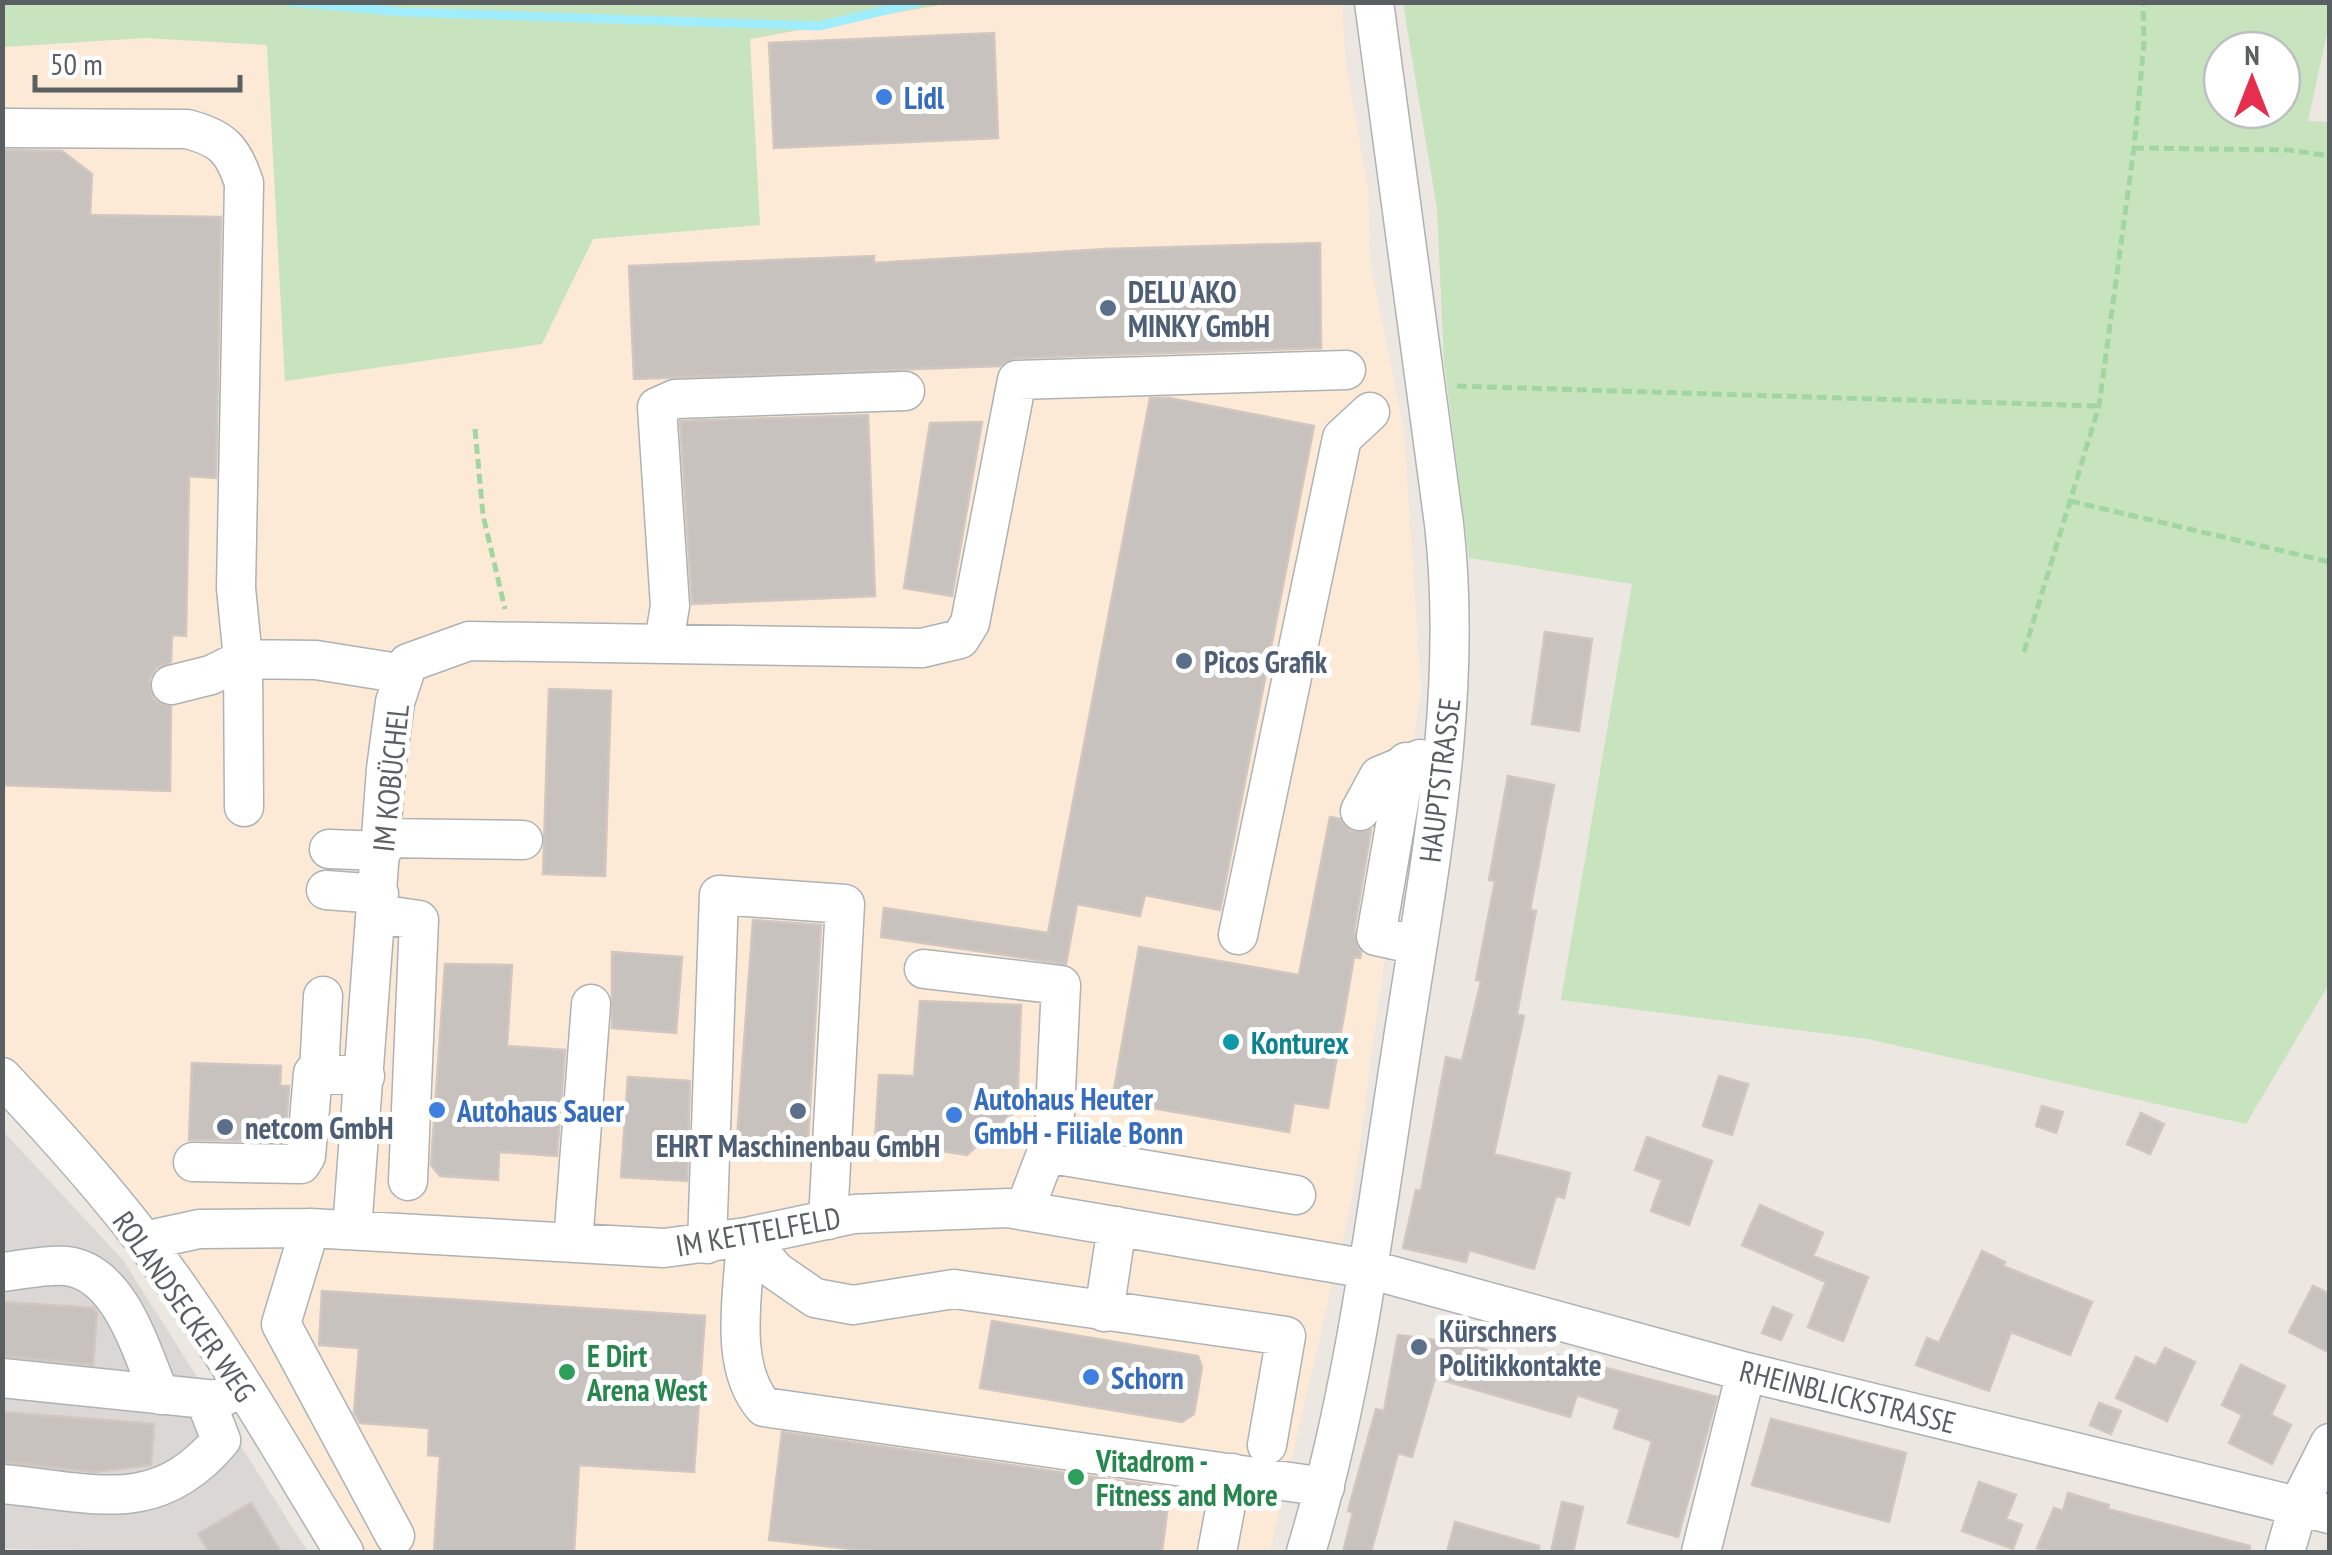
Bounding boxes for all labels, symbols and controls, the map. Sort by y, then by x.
scale bar [35,30,240,92]
north arrow [2202,30,2302,130]
text: N [2244,36,2260,73]
text: 50 m [50,44,103,83]
place label: Lidl [904,78,945,117]
marker: Lidl [873,86,895,108]
place label: DELU AKO MINKY GmbH [1128,272,1270,345]
marker: DELU AKO MINKY GmbH [1097,297,1119,319]
place label: Picos Grafik [1204,642,1328,681]
marker: Picos Grafik [1173,650,1195,672]
street label: HAUPTSTRASSE [1410,696,1468,864]
street label: IM KOBÜCHEL [363,702,417,854]
place label: Konturex [1251,1023,1349,1062]
marker: Konturex [1220,1031,1242,1053]
place label: Autohaus Heuter GmbH - Filiale Bonn [973,1079,1183,1152]
place label: Autohaus Sauer [456,1091,624,1130]
marker: Autohaus Sauer [426,1099,448,1121]
marker: EHRT Maschinenbau GmbH [787,1100,809,1122]
marker: Autohaus Heuter GmbH - Filiale Bonn [943,1104,965,1126]
place label: netcom GmbH [245,1108,393,1147]
marker: netcom GmbH [214,1116,236,1138]
place label: EHRT Maschinenbau GmbH [656,1126,940,1165]
street label: IM KETTELFELD [673,1197,843,1265]
street label: ROLANDSECKER WEG [105,1203,265,1409]
place label: Kürschners Politikkontakte [1439,1311,1602,1384]
place label: E Dirt Arena West [586,1336,708,1409]
marker: Kürschners Politikkontakte [1408,1336,1430,1358]
street label: RHEINBLICKSTRASSE [1736,1350,1960,1442]
place label: Schorn [1111,1358,1184,1397]
marker: E Dirt Arena West [556,1361,578,1383]
marker: Schorn [1080,1366,1102,1388]
place label: Vitadrom - Fitness and More [1095,1441,1278,1514]
marker: Vitadrom - Fitness and More [1065,1466,1087,1488]

